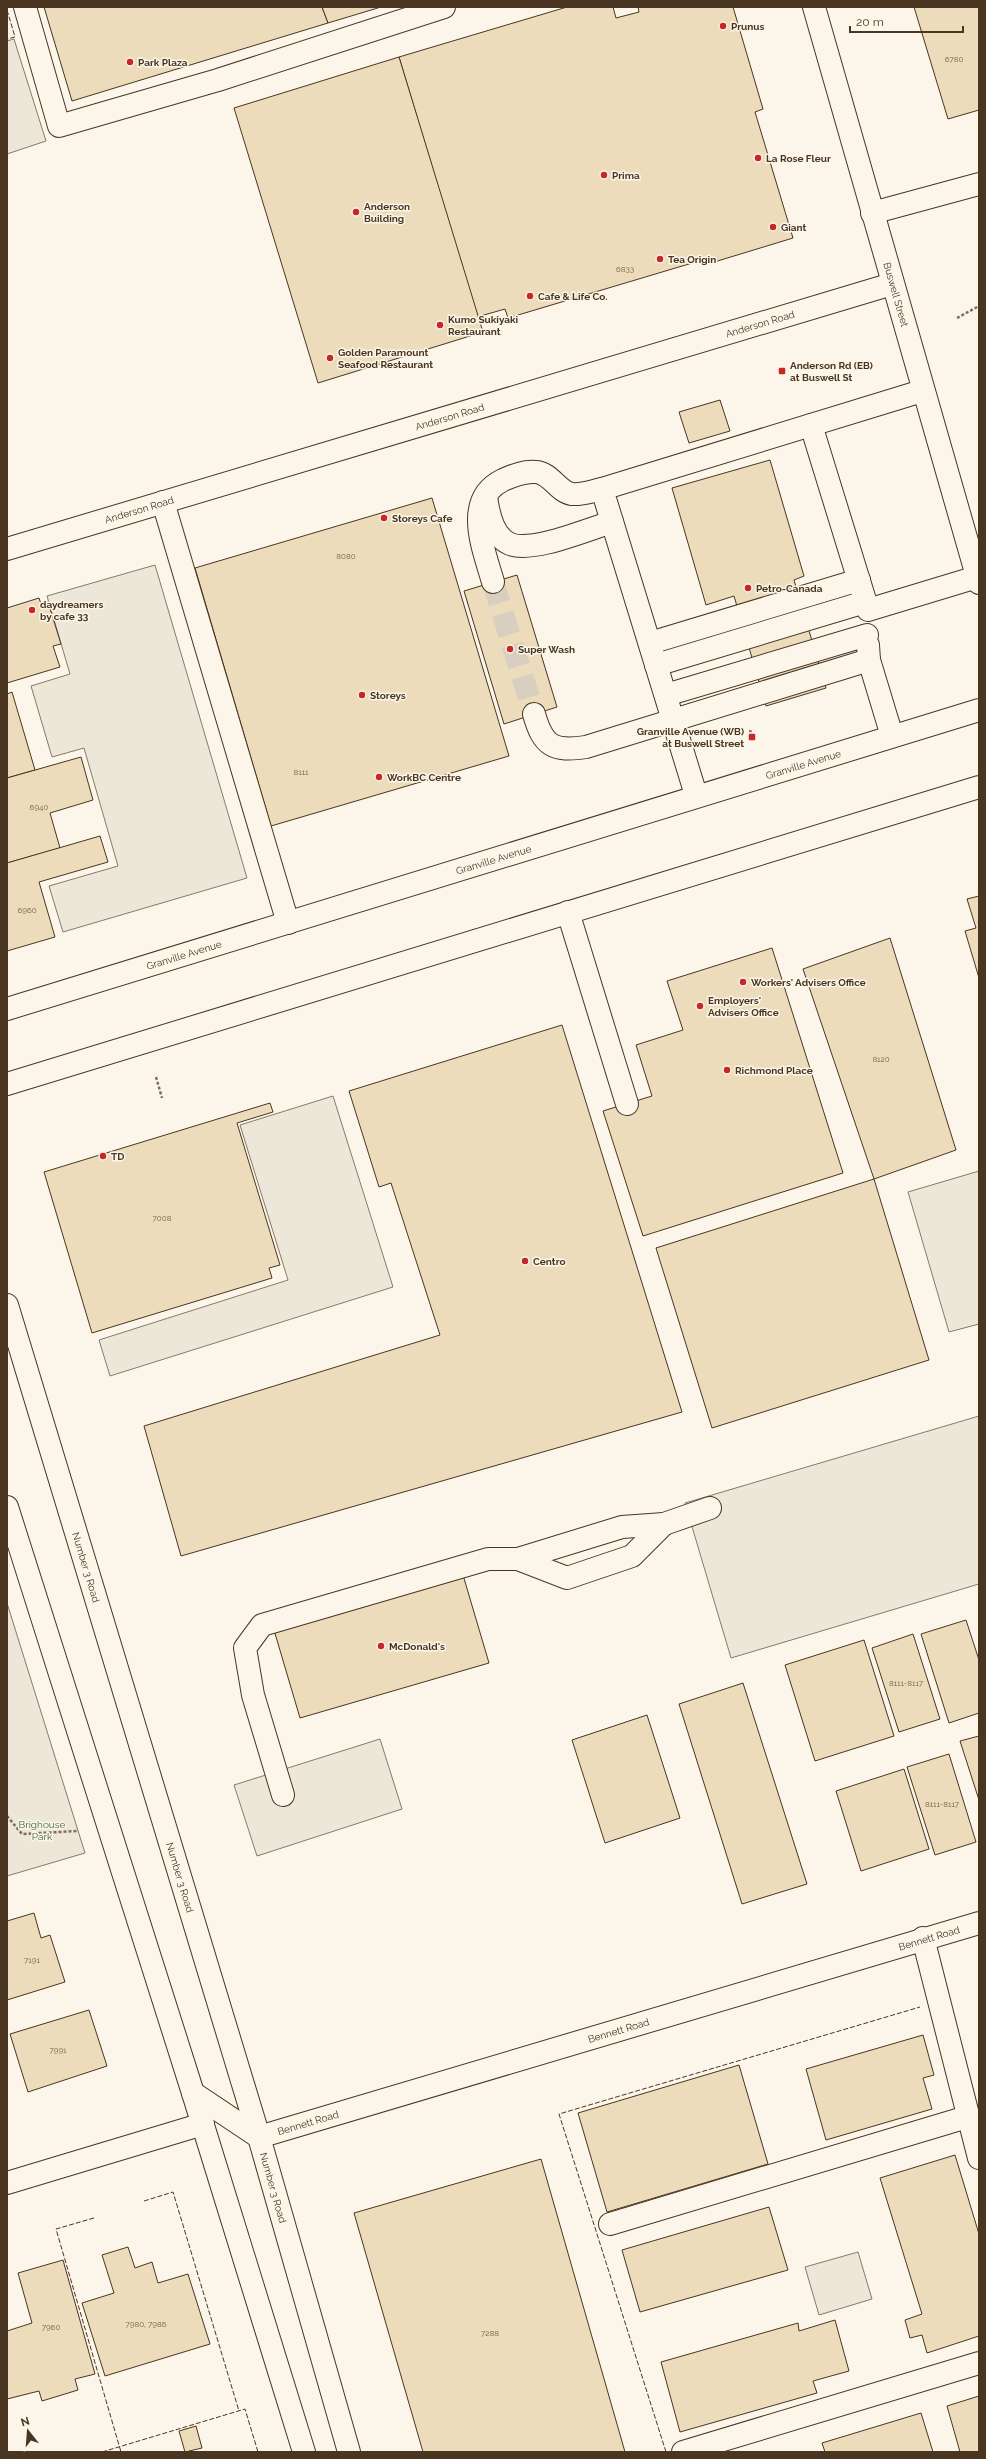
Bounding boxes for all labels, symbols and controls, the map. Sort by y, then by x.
scale bar [850,8,963,34]
text: 20 m [856,15,884,29]
marker: Prunus [718,21,728,31]
place label: Prunus [731,21,765,32]
house number: 6780 [945,54,963,64]
marker: Park Plaza [125,57,135,67]
place label: Park Plaza [138,57,188,68]
marker: La Rose Fleur [753,153,763,163]
place label: La Rose Fleur [766,153,831,164]
marker: Prima [599,170,609,180]
place label: Prima [612,170,640,181]
place label: Anderson Building [364,201,410,224]
marker: Anderson Building [351,207,361,217]
marker: Giant [768,222,778,232]
place label: Giant [781,222,807,233]
marker: Tea Origin [655,254,665,264]
place label: Tea Origin [668,254,716,265]
street label: Buswell Street [881,261,911,329]
house number: 6833 [616,264,634,274]
marker: Cafe & Life Co. [525,291,535,301]
place label: Cafe & Life Co. [538,291,608,302]
street label: Anderson Road [724,308,796,340]
place label: Kumo Sukiyaki Restaurant [448,314,518,337]
marker: Kumo Sukiyaki Restaurant [435,320,445,330]
place label: Golden Paramount Seafood Restaurant [338,347,433,370]
marker: Golden Paramount Seafood Restaurant [325,353,335,363]
place label: Anderson Rd (EB) at Buswell St [790,360,873,383]
marker: Anderson Rd (EB) at Buswell St [777,366,787,376]
street label: Anderson Road [414,401,486,432]
street label: Anderson Road [104,494,175,525]
marker: Storeys Cafe [379,513,389,523]
place label: Storeys Cafe [392,513,452,524]
house number: 8080 [336,551,356,561]
marker: Petro-Canada [743,583,753,593]
place label: Petro-Canada [756,583,823,594]
place label: daydreamers by cafe 33 [40,599,103,622]
marker: daydreamers by cafe 33 [27,605,37,615]
marker: Super Wash [505,644,515,654]
place label: Super Wash [518,644,575,655]
marker: Storeys [357,690,367,700]
place label: Storeys [370,690,406,701]
place label: Granville Avenue (WB) at Buswell Street [637,726,744,749]
marker: Granville Avenue (WB) at Buswell Street [747,732,757,742]
street label: Granville Avenue [764,748,842,781]
house number: 8111 [293,767,309,777]
marker: WorkBC Centre [374,772,384,782]
place label: WorkBC Centre [387,772,461,783]
house number: 6940 [30,802,48,812]
street label: Granville Avenue [455,843,533,877]
house number: 6960 [17,905,37,915]
street label: Granville Avenue [145,938,223,972]
marker: Workers' Advisers Office [738,977,748,987]
place label: Workers' Advisers Office [751,977,866,988]
place label: Employers' Advisers Office [708,995,779,1018]
marker: Employers' Advisers Office [695,1001,705,1011]
house number: 8120 [872,1054,890,1064]
marker: Richmond Place [722,1065,732,1075]
place label: Richmond Place [735,1065,813,1076]
marker: TD [98,1151,108,1161]
place label: TD [111,1151,124,1162]
house number: 7008 [153,1213,172,1223]
marker: Centro [520,1256,530,1266]
place label: Centro [533,1256,566,1267]
street label: Number 3 Road [70,1531,102,1604]
marker: McDonald's [376,1641,386,1651]
place label: McDonald's [389,1641,445,1652]
house number: 8111-8117 [889,1678,924,1688]
house number: 8111-8117 [925,1799,960,1809]
park label: Brighouse Park [19,1819,66,1842]
street label: Number 3 Road [164,1841,196,1914]
street label: Bennett Road [897,1924,961,1953]
house number: 7191 [24,1955,40,1965]
street label: Bennett Road [587,2016,651,2045]
house number: 7991 [49,2045,67,2055]
street label: Bennett Road [276,2109,340,2137]
street label: Number 3 Road [258,2151,288,2224]
house number: 7980, 7986 [126,2319,167,2329]
house number: 7960 [42,2322,60,2332]
house number: 7288 [481,2328,499,2338]
north arrow [8,2411,48,2451]
text: N [19,2414,31,2429]

